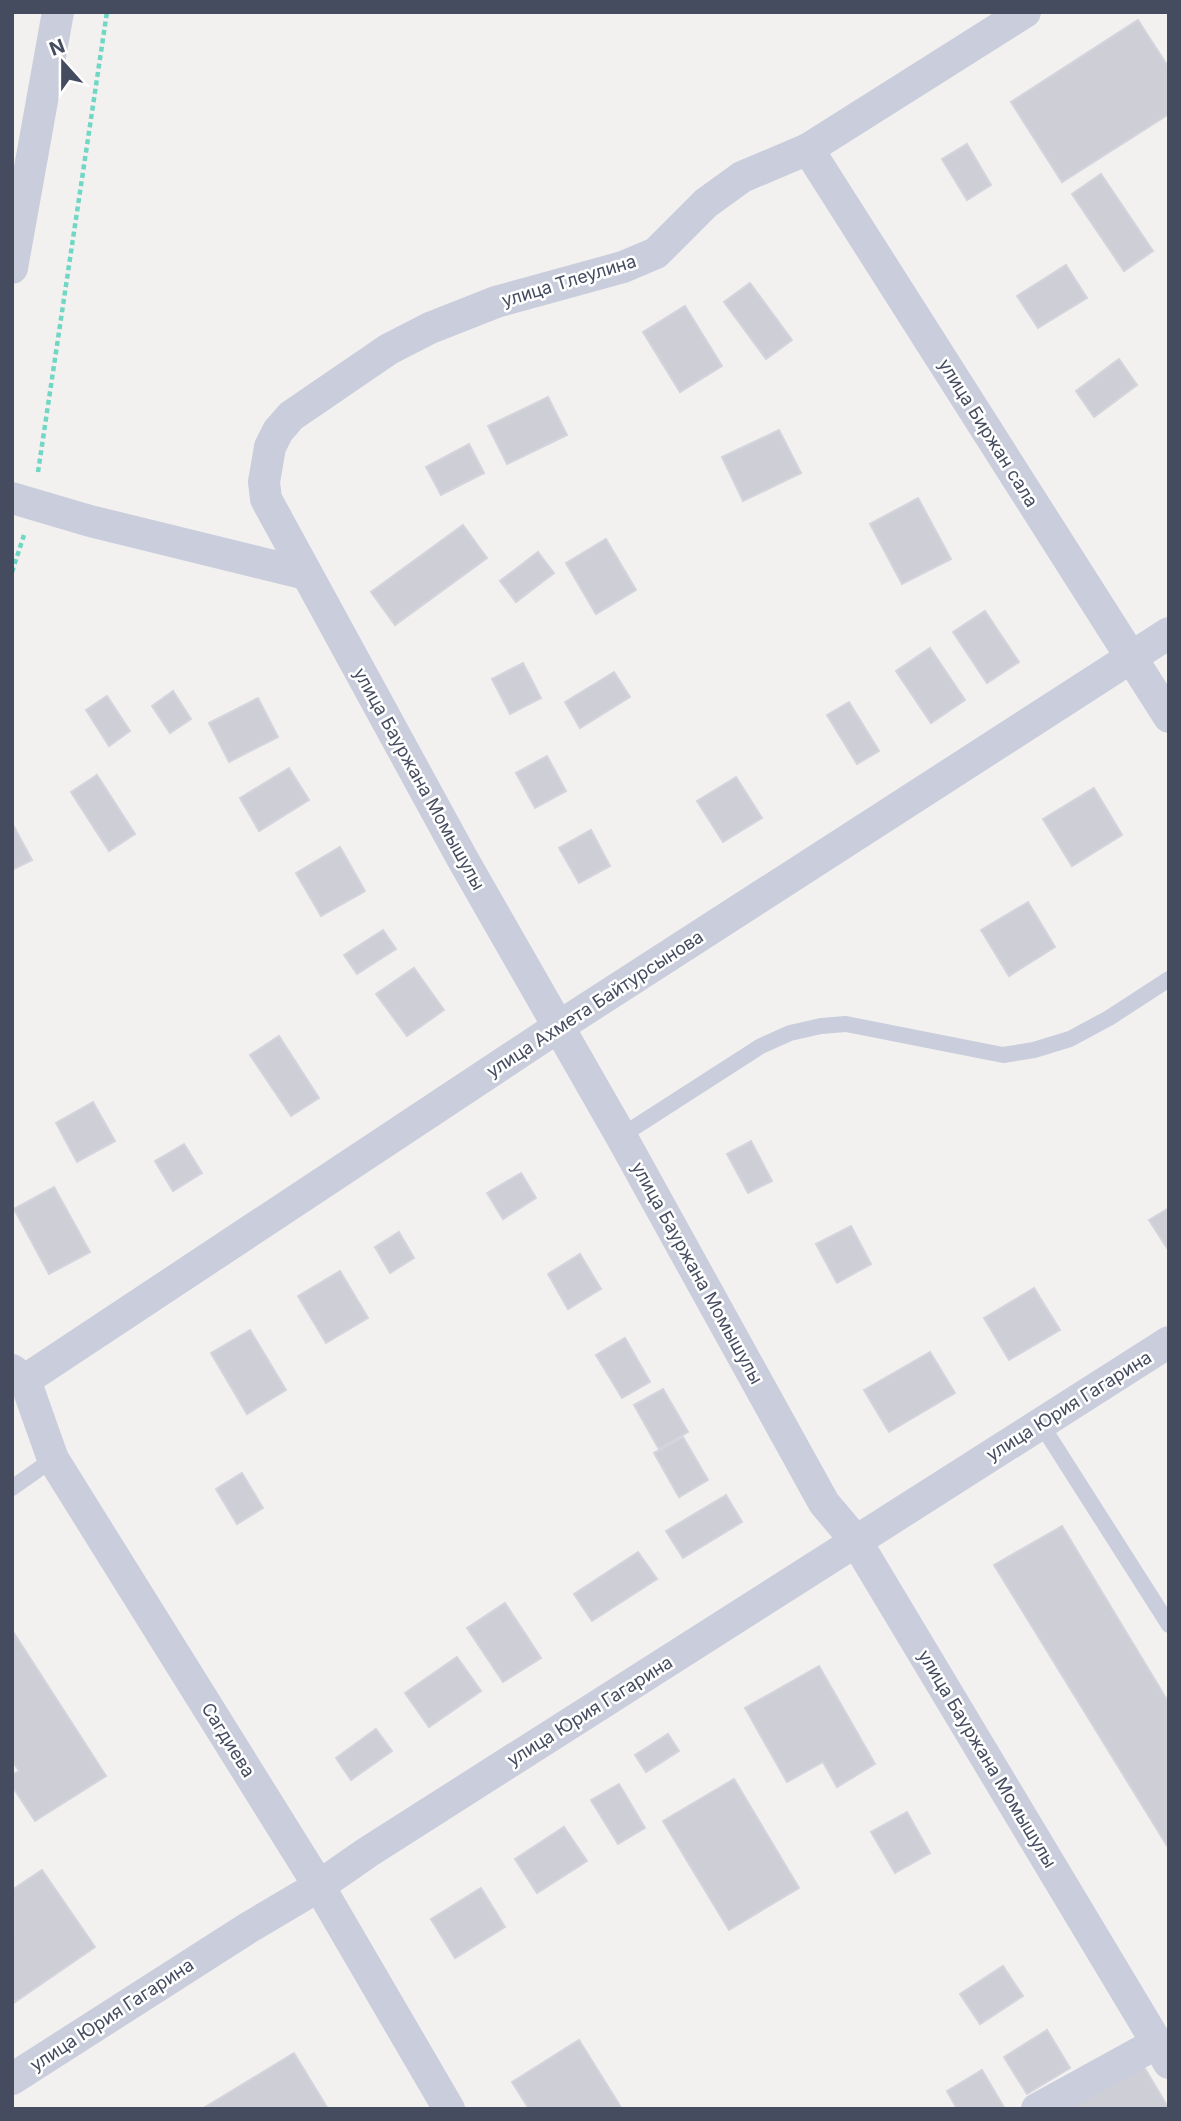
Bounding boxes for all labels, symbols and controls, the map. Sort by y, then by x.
north arrow [28,28,98,98]
text: N [46,34,68,61]
street label: улица Тлеулина [499,250,639,311]
street label: улица Биржан сала [934,355,1043,511]
street label: улица Бауржана Момышулы [350,664,489,893]
street label: улица Ахмета Байтурсынова [483,926,707,1082]
street label: улица Бауржана Момышулы [628,1158,767,1387]
street label: улица Юрия Гагарина [982,1346,1155,1465]
street label: улица Бауржана Момышулы [914,1646,1061,1872]
street label: улица Юрия Гагарина [503,1651,676,1770]
street label: Сагдиева [197,1699,260,1781]
street label: улица Юрия Гагарина [26,1954,197,2075]

